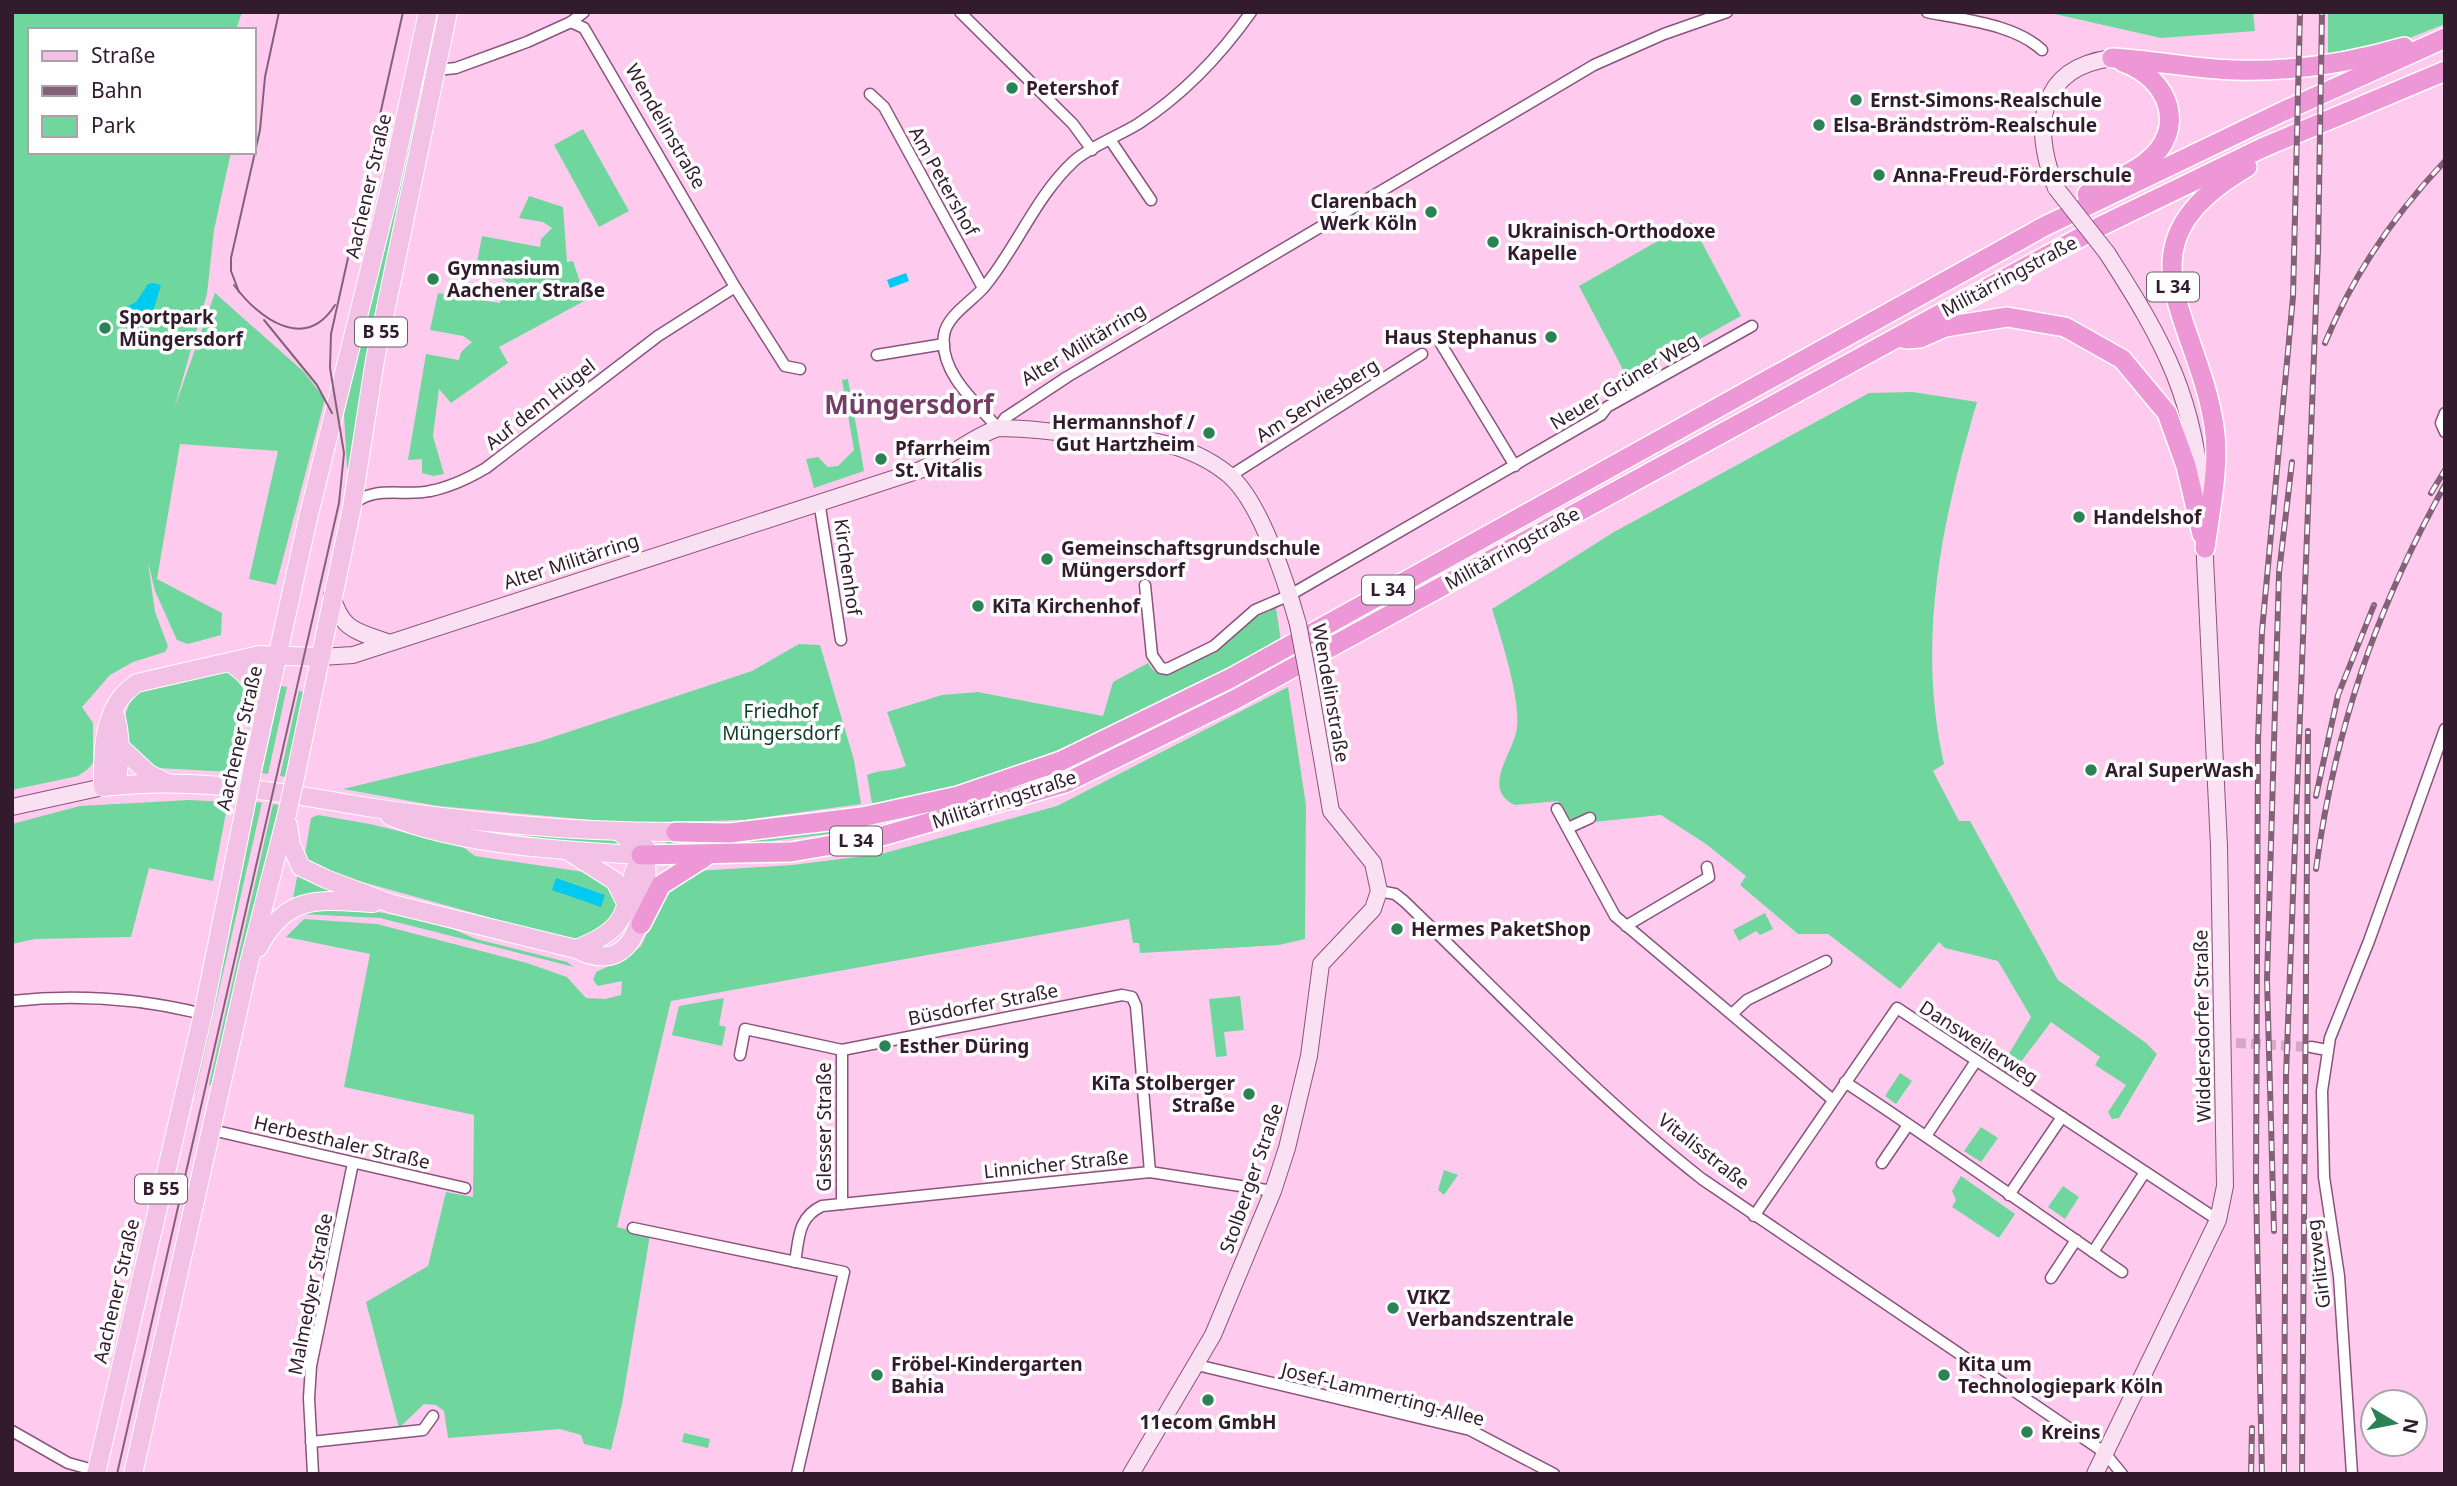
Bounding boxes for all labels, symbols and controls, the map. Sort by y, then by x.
legend [28,28,256,154]
text: Straße [91,41,155,69]
street label: Wendelinstraße [620,59,712,193]
place label: Petershof [1026,75,1120,101]
text: Bahn [91,76,142,104]
marker: Petershof [1004,80,1020,96]
place label: Ernst-Simons-Realschule [1870,87,2102,113]
marker: Ernst-Simons-Realschule [1848,92,1864,108]
text: Park [91,111,136,139]
street label: Aachener Straße [339,111,397,261]
place label: Elsa-Brändström-Realschule [1833,112,2097,138]
marker: Elsa-Brändström-Realschule [1811,117,1827,133]
street label: Am Petershof [903,122,985,242]
place label: Anna-Freud-Förderschule [1893,162,2132,188]
marker: Anna-Freud-Förderschule [1871,167,1887,183]
place label: Clarenbach Werk Köln [1310,188,1417,236]
marker: Clarenbach Werk Köln [1423,204,1439,220]
place label: Ukrainisch-Orthodoxe Kapelle [1507,218,1716,266]
street label: Militärringstraße [1937,229,2081,323]
marker: Ukrainisch-Orthodoxe Kapelle [1485,234,1501,250]
place label: Gymnasium Aachener Straße [447,255,605,303]
marker: Gymnasium Aachener Straße [425,271,441,287]
road number: L 34 [2147,272,2199,302]
street label: Alter Militärring [1016,297,1150,391]
place label: Sportpark Müngersdorf [119,304,244,352]
road number: B 55 [355,318,407,346]
marker: Sportpark Müngersdorf [97,320,113,336]
place label: Haus Stephanus [1384,324,1537,350]
street label: Neuer Grüner Weg [1545,326,1703,436]
marker: Haus Stephanus [1543,329,1559,345]
street label: Am Serviesberg [1251,352,1383,448]
street label: Auf dem Hügel [479,353,601,455]
district label: Müngersdorf [824,386,996,422]
place label: Hermannshof / Gut Hartzheim [1052,409,1195,457]
marker: Hermannshof / Gut Hartzheim [1201,425,1217,441]
place label: Pfarrheim St. Vitalis [895,435,990,483]
marker: Pfarrheim St. Vitalis [873,451,889,467]
street label: Militärringstraße [1440,500,1584,596]
place label: Handelshof [2093,504,2203,530]
marker: Handelshof [2071,509,2087,525]
street label: Kirchenhof [828,517,868,618]
street label: Alter Militärring [500,527,642,595]
place label: Gemeinschaftsgrundschule Müngersdorf [1061,535,1320,583]
marker: Gemeinschaftsgrundschule Müngersdorf [1039,551,1055,567]
road number: L 34 [1362,576,1414,604]
place label: KiTa Kirchenhof [992,593,1142,619]
marker: KiTa Kirchenhof [970,598,986,614]
street label: Wendelinstraße [1306,622,1356,764]
street label: Aachener Straße [210,663,268,813]
park label: Friedhof Müngersdorf [722,698,841,746]
place label: Aral SuperWash [2105,757,2254,783]
marker: Aral SuperWash [2083,762,2099,778]
street label: Militärringstraße [929,763,1079,835]
road number: L 34 [830,826,882,856]
place label: Hermes PaketShop [1411,916,1591,942]
marker: Hermes PaketShop [1389,921,1405,937]
street label: Widdersdorfer Straße [2187,929,2217,1123]
street label: Büsdorfer Straße [906,977,1060,1031]
street label: Dansweilerweg [1915,994,2043,1090]
place label: Esther Düring [899,1033,1029,1059]
marker: Esther Düring [877,1038,893,1054]
street label: Glesser Straße [811,1062,837,1192]
place label: KiTa Stolberger Straße [1091,1070,1236,1118]
marker: KiTa Stolberger Straße [1241,1086,1257,1102]
street label: Stolberger Straße [1213,1100,1289,1256]
street label: Vitalisstraße [1653,1107,1755,1195]
street label: Herbesthaler Straße [251,1109,433,1175]
street label: Linnicher Straße [982,1143,1130,1185]
road number: B 55 [135,1174,187,1204]
street label: Malmedyer Straße [282,1211,338,1377]
street label: Aachener Straße [87,1216,145,1366]
street label: Girlitzweg [2300,1218,2336,1310]
place label: VIKZ Verbandszentrale [1407,1284,1574,1332]
marker: VIKZ Verbandszentrale [1385,1300,1401,1316]
place label: Fröbel-Kindergarten Bahia [891,1351,1083,1399]
place label: Kita um Technologiepark Köln [1958,1351,2163,1399]
street label: Josef-Lammerting-Allee [1277,1356,1487,1432]
marker: Fröbel-Kindergarten Bahia [869,1367,885,1383]
marker: Kita um Technologiepark Köln [1936,1367,1952,1383]
north arrow [2359,1388,2429,1458]
marker: 11ecom GmbH [1200,1392,1216,1408]
place label: 11ecom GmbH [1139,1409,1277,1435]
text: N [2397,1416,2425,1436]
place label: Kreins [2041,1419,2101,1445]
marker: Kreins [2019,1424,2035,1440]

